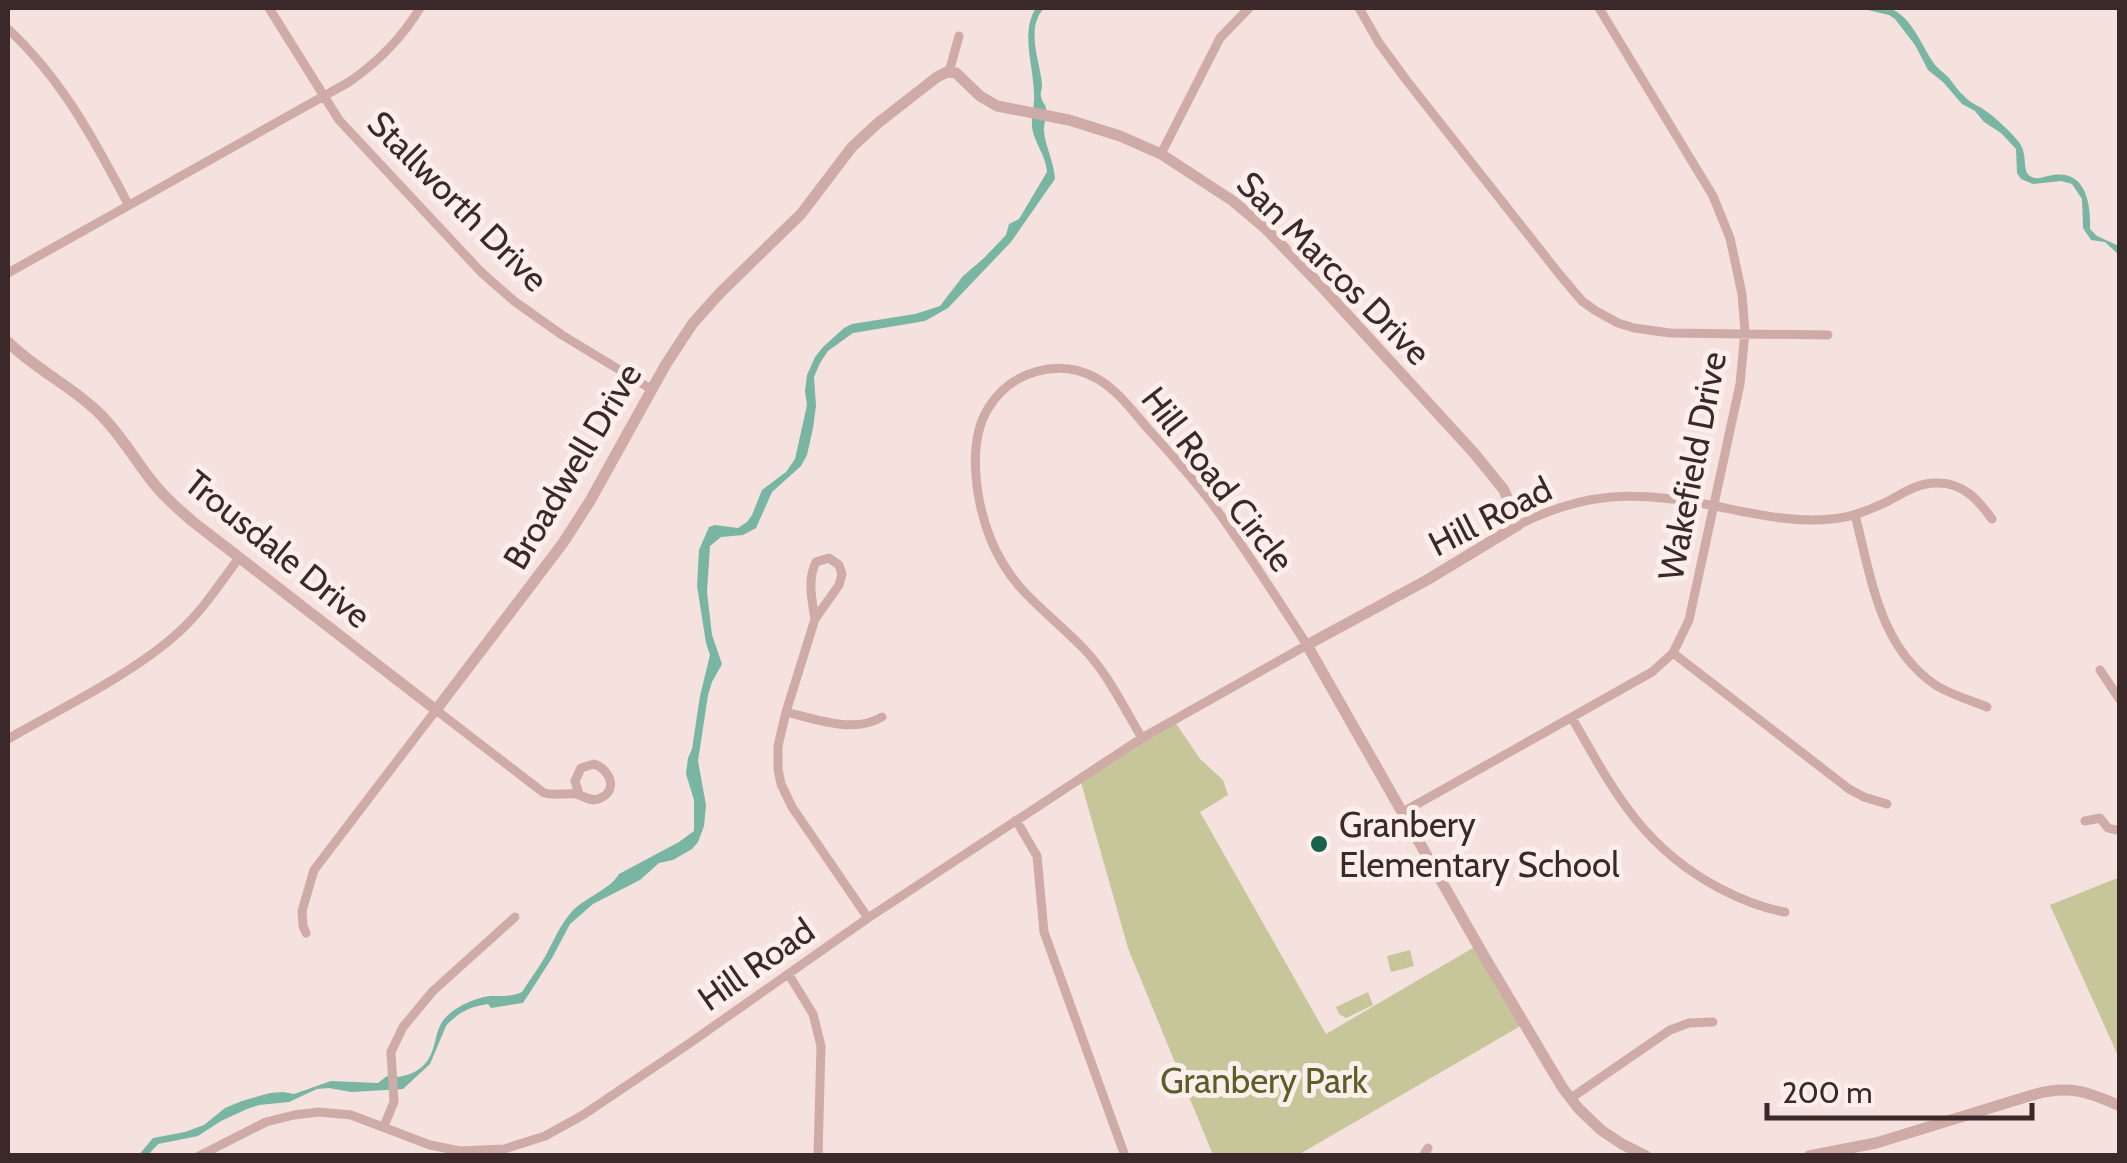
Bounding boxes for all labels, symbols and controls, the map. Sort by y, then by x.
street label: Stallworth Drive [359,102,557,300]
street label: San Marcos Drive [1228,162,1440,374]
street label: Wakefield Drive [1649,348,1735,584]
street label: Broadwell Drive [494,355,650,577]
street label: Hill Road Circle [1133,378,1303,580]
street label: Trousdale Drive [176,461,380,637]
street label: Hill Road [1421,467,1559,565]
place label: Granbery Elementary School [1339,803,1620,886]
marker: Granbery Elementary School [1308,833,1330,855]
street label: Hill Road [690,908,822,1020]
scale bar [1767,1058,2032,1120]
park label: Granbery Park [1160,1059,1368,1102]
text: 200 m [1782,1074,1873,1111]

